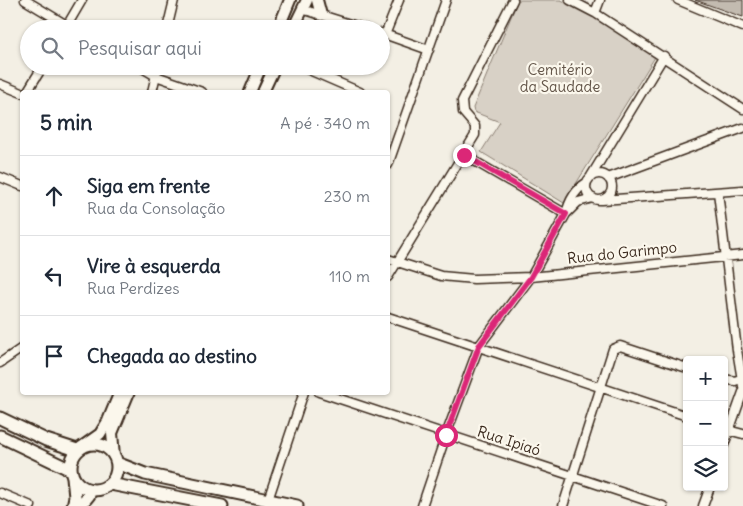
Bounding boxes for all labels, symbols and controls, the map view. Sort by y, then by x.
search box [20,20,390,75]
icon: search [38,34,66,62]
text: Pesquisar aqui [78,36,202,60]
park label: Cemitério da Saudade [520,60,600,96]
text: 5 min [40,109,92,136]
text: A pé · 340 m [280,113,370,133]
route end [453,144,476,167]
text: Siga em frente [87,174,210,198]
icon: ahead [40,182,68,210]
text: 230 m [324,186,370,206]
text: Rua da Consolação [87,198,225,218]
street label: Rua do Garimpo [566,237,678,268]
text: Vire à esquerda [87,254,221,278]
icon: left [40,262,68,290]
text: 110 m [329,266,370,286]
text: Rua Perdizes [87,278,180,298]
icon: arrive [40,342,68,370]
text: Chegada ao destino [87,344,257,368]
map controls [683,356,728,491]
button: + [683,356,728,401]
button: − [683,401,728,446]
street label: Rua Ipiaó [475,421,543,460]
route start [435,424,458,447]
button: layers [683,446,728,491]

